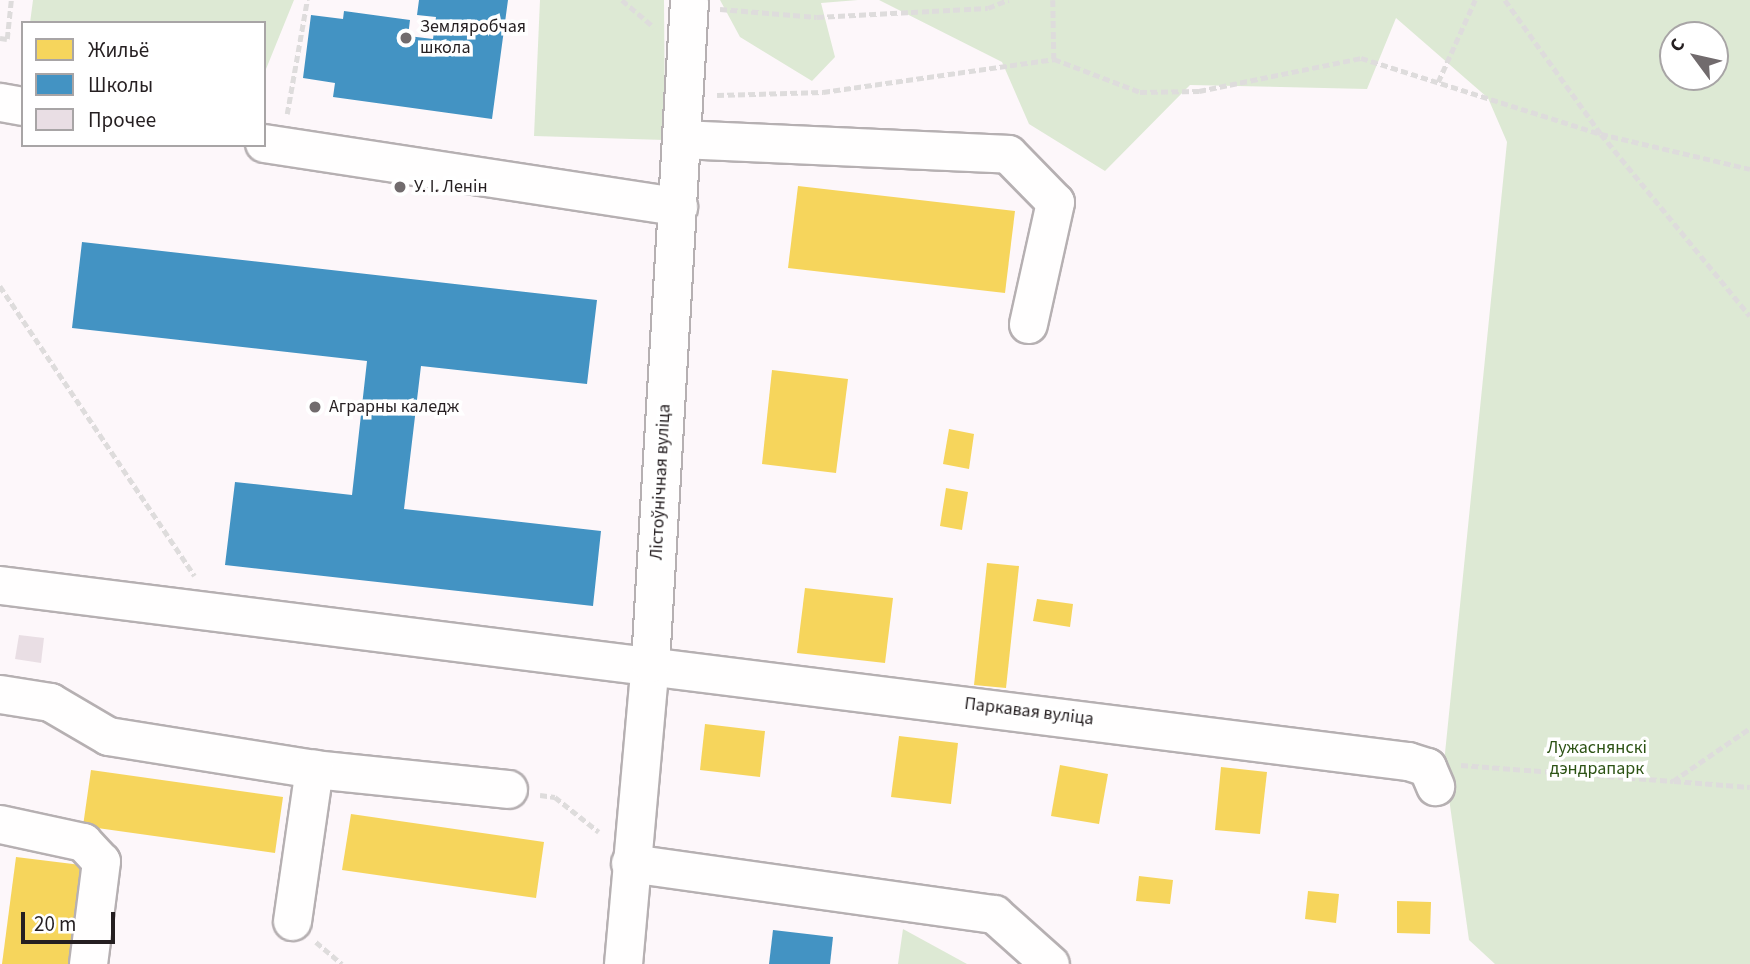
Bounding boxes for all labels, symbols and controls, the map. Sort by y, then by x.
place label: Земляробчая школа [420,17,526,60]
legend [21,21,266,147]
north arrow [1659,21,1729,91]
marker: Земляробчая школа [398,30,414,46]
text: С [1663,33,1692,57]
text: Жильё [88,35,149,65]
text: Школы [88,70,153,100]
text: Прочее [88,105,156,135]
place label: У. І. Ленін [414,176,488,198]
marker: У. І. Ленін [392,179,408,195]
place label: Аграрны каледж [329,396,459,418]
marker: Аграрны каледж [307,399,323,415]
street label: Лістоўнічная вуліца [646,403,676,561]
street label: Паркавая вуліца [963,693,1095,731]
park label: Лужаснянскі дэндрапарк [1547,738,1647,780]
scale bar [24,898,119,942]
text: 20 m [34,909,76,939]

